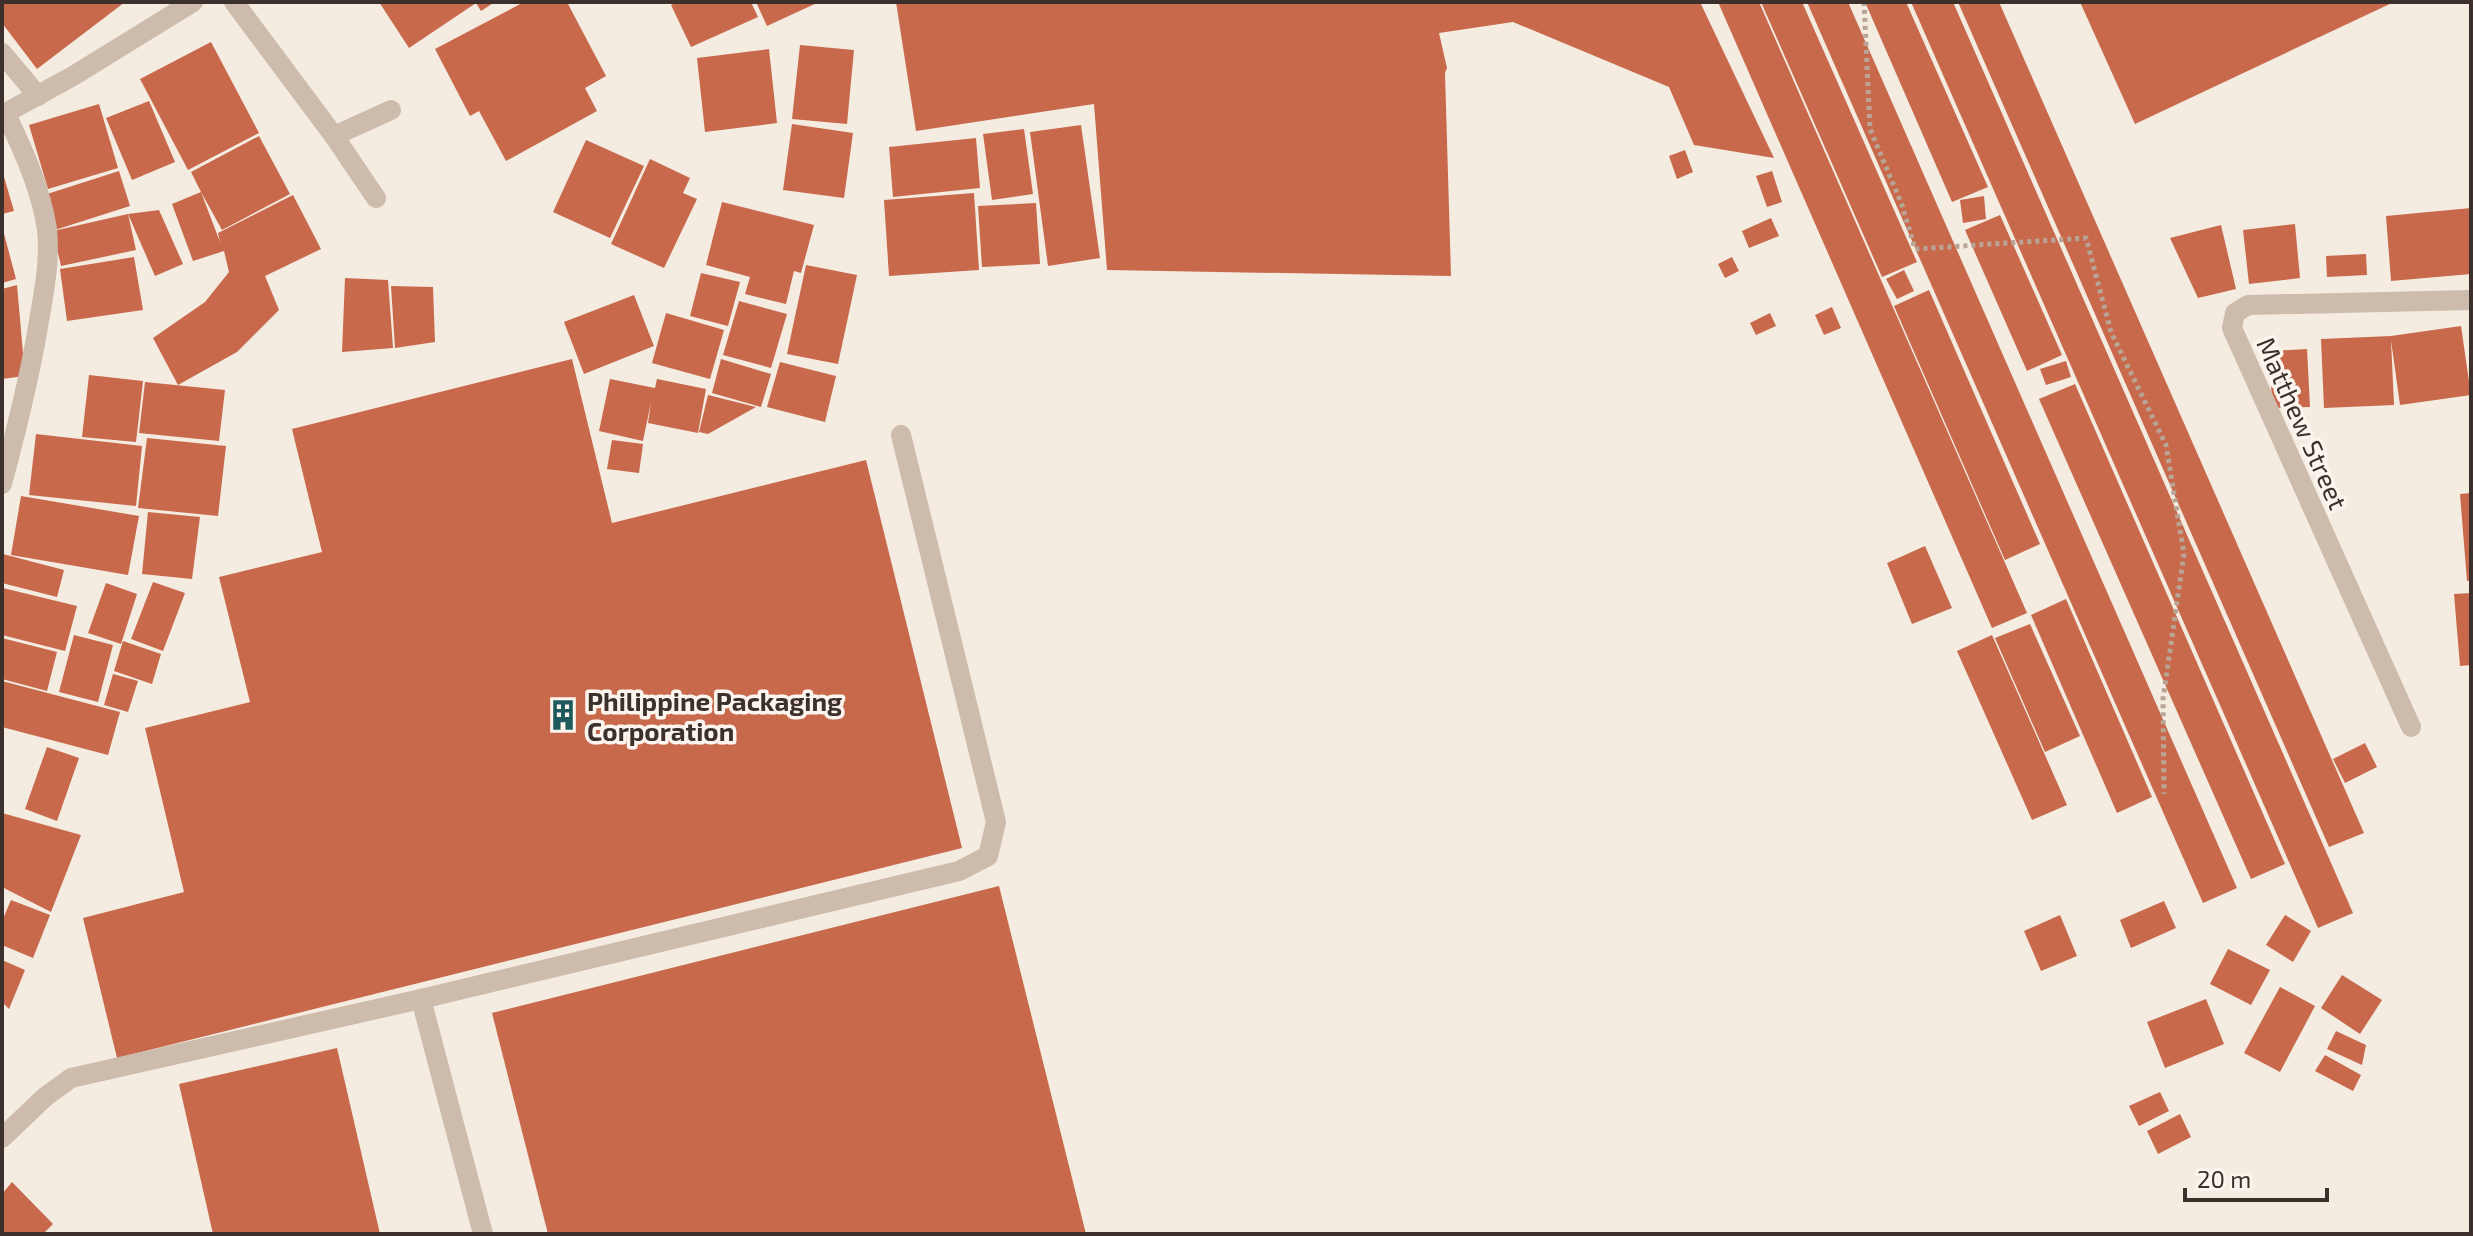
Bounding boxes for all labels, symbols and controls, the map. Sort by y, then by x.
street label: Matthew Street [2251,332,2355,514]
place label: Philippine Packaging Corporation [587,685,842,746]
building icon: Philippine Packaging Corporation [546,698,580,732]
scale bar [2185,1152,2327,1202]
text: 20 m [2197,1164,2251,1193]

